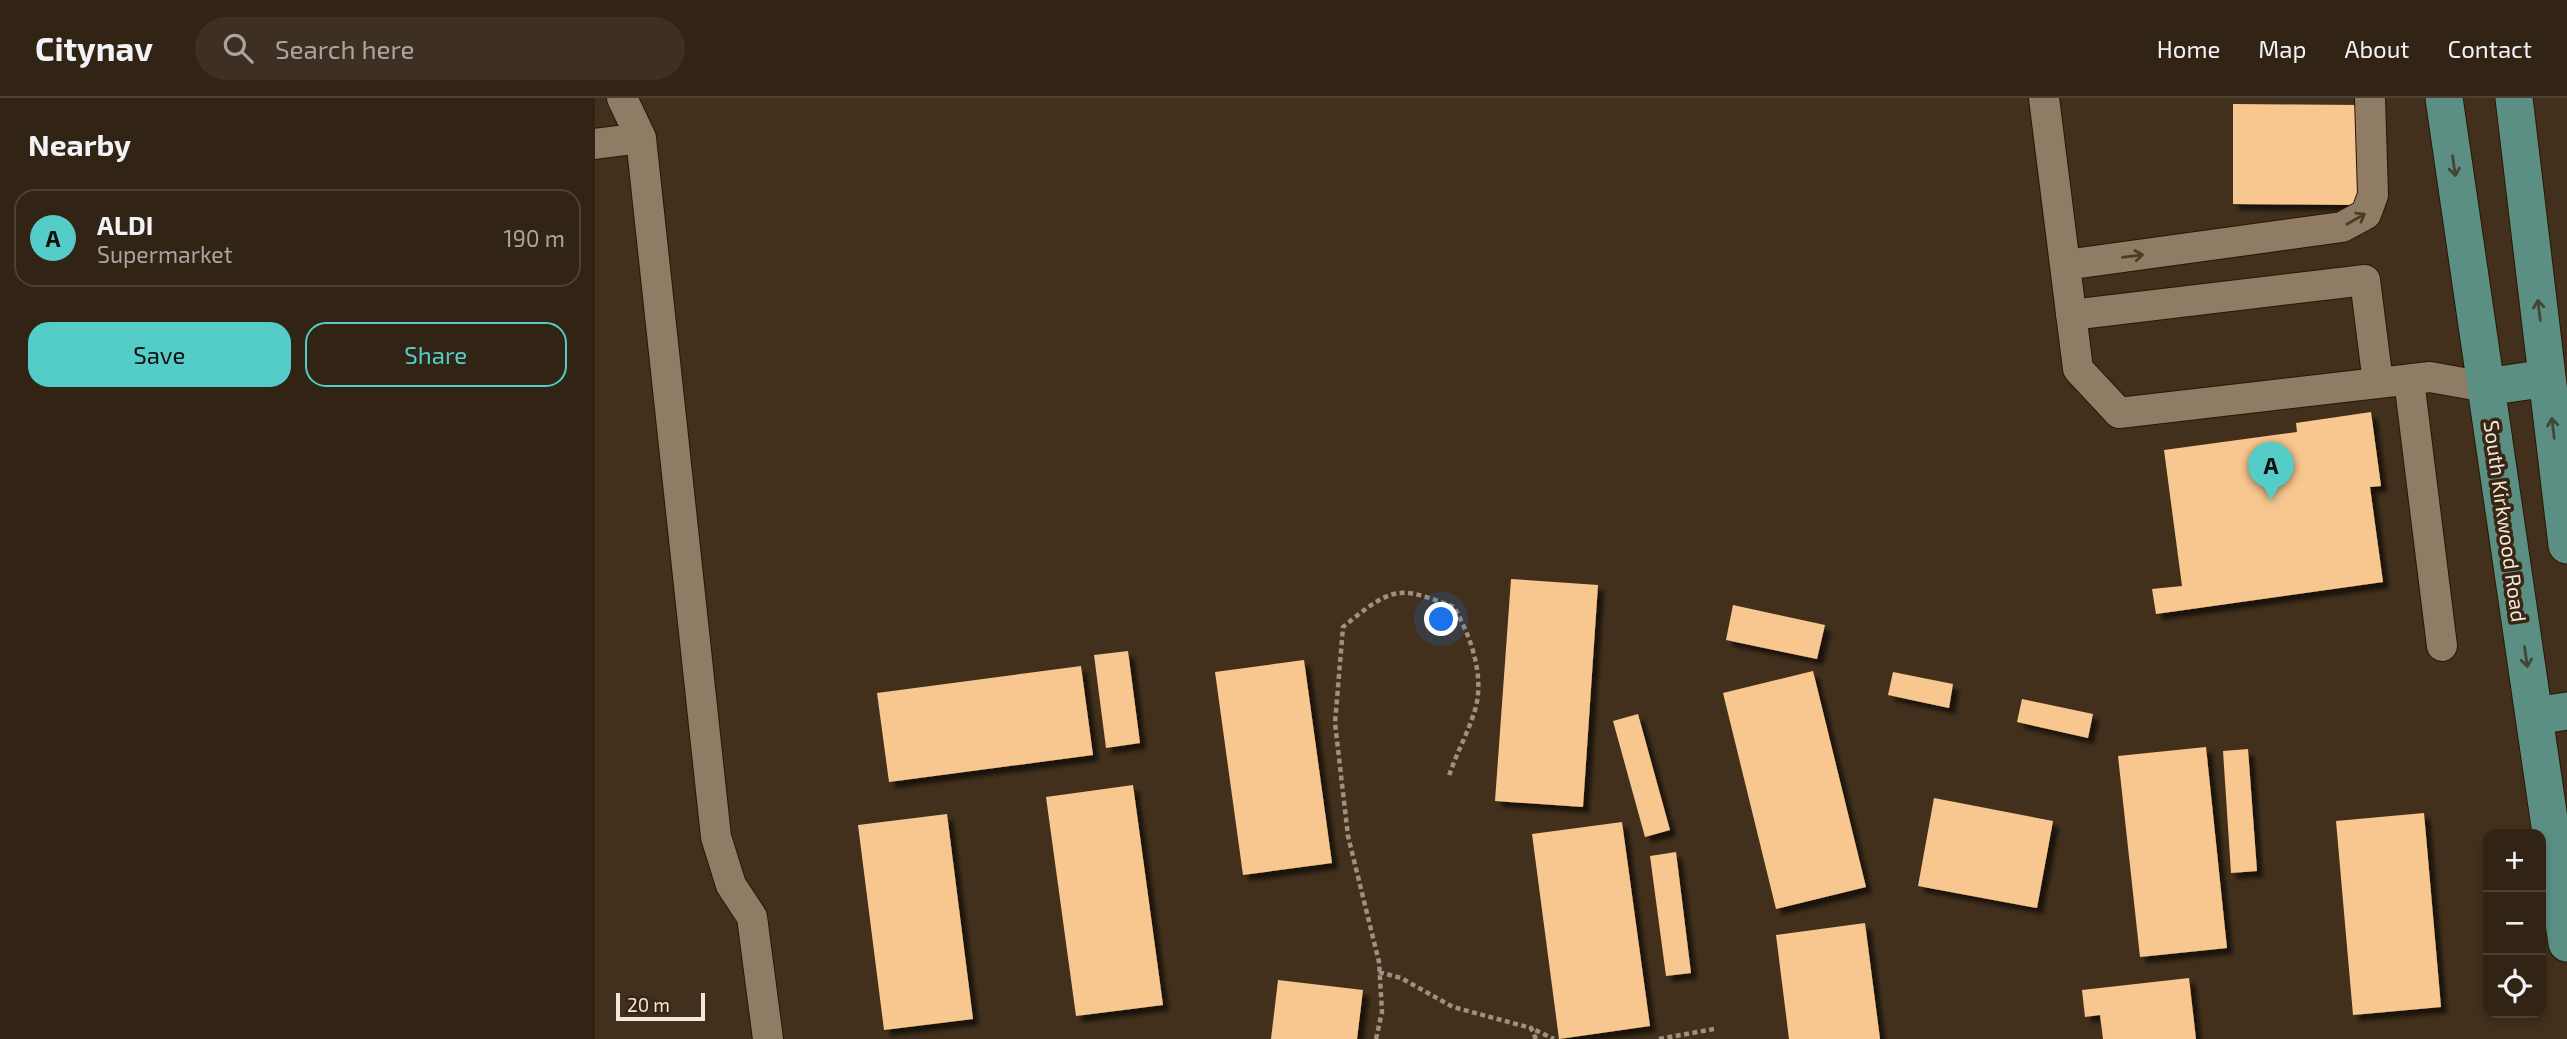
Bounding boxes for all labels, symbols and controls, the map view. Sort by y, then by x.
search box [195,17,685,80]
text: Citynav [35,28,153,68]
icon: search [219,29,257,67]
text: Search here [275,33,415,64]
text: Home [2157,34,2220,63]
text: Map [2258,34,2306,63]
text: About [2344,34,2410,63]
text: Contact [2448,34,2532,63]
text: Nearby [28,126,131,162]
one-way arrow [2448,154,2461,176]
text: ALDI [97,209,153,240]
one-way arrow [2346,212,2366,226]
text: A [45,224,61,252]
text: 190 m [504,224,565,252]
text: Supermarket [97,240,232,268]
one-way arrow [2121,249,2144,262]
one-way arrow [2532,299,2545,322]
button: Save [28,322,291,387]
button: Share [305,322,567,387]
one-way arrow [2546,417,2559,440]
street label: South Kirkwood Road [2479,419,2533,623]
pin: A [2248,442,2294,500]
your location [1424,602,1458,636]
one-way arrow [2520,645,2533,668]
map controls [2483,829,2546,1018]
button: + [2483,829,2546,892]
button: − [2483,892,2546,955]
button: locate [2483,955,2546,1018]
scale bar [616,990,705,1022]
text: 20 m [627,993,670,1016]

